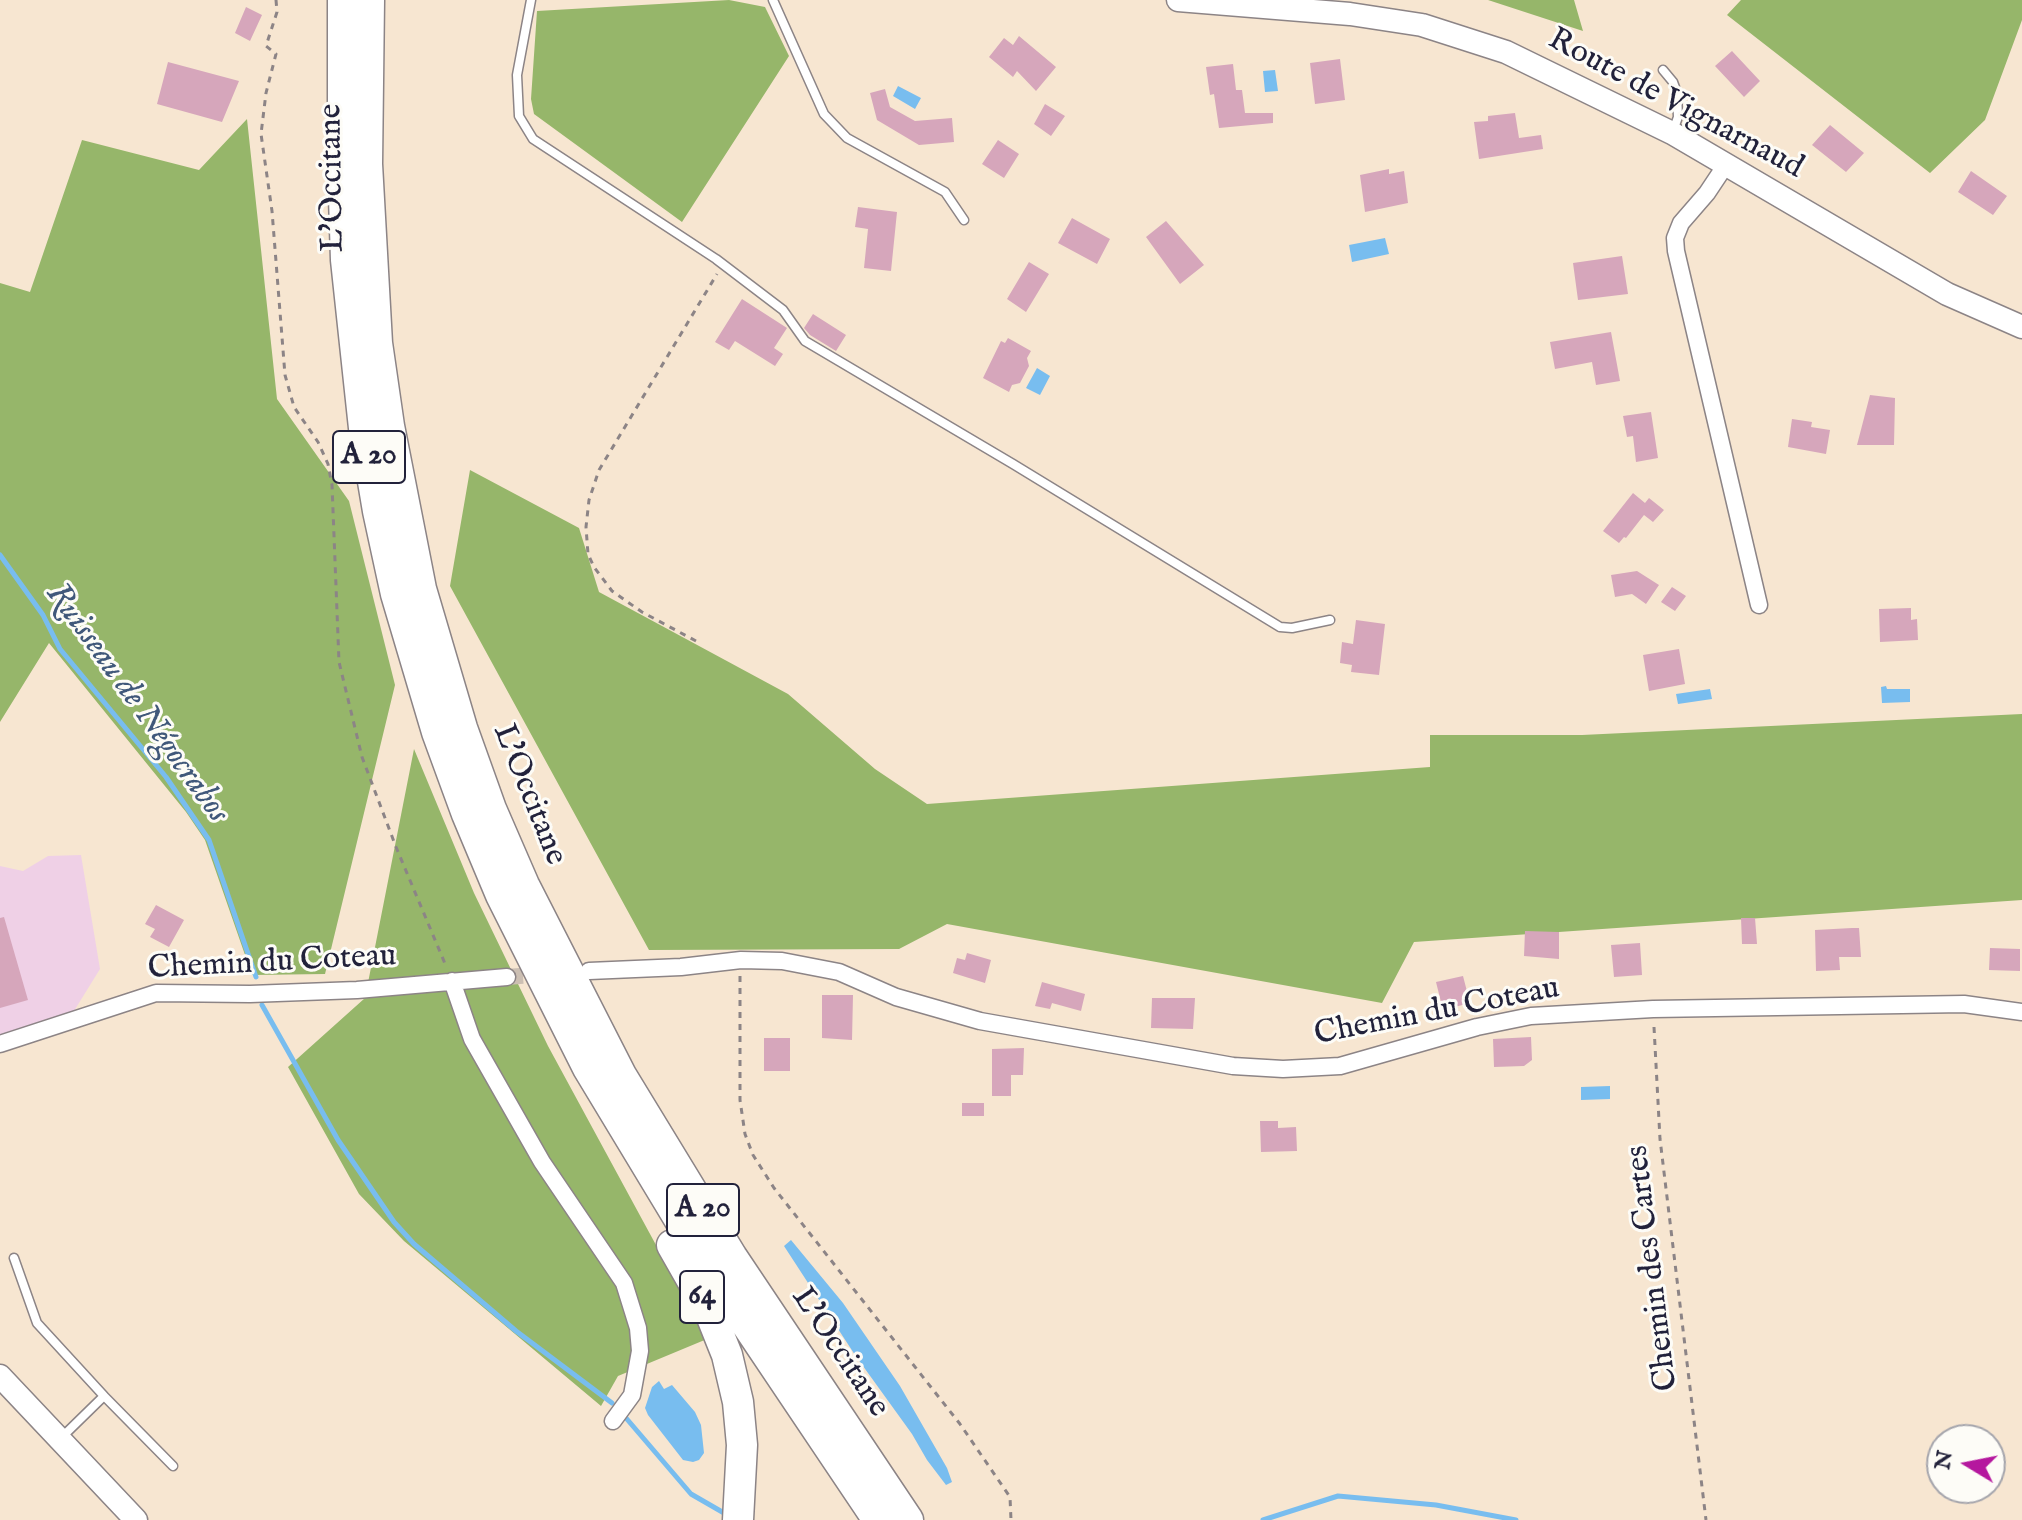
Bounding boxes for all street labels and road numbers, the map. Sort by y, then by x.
street label: Route de Vignarnaud [1541,22,1809,188]
street label: L'Occitane [314,103,354,253]
road number: A 20 [333,431,405,483]
street label: L'Occitane [482,719,574,871]
street label: Chemin du Coteau [147,938,397,990]
street label: Chemin du Coteau [1311,970,1563,1056]
street label: Chemin des Cartes [1620,1143,1688,1393]
road number: A 20 [667,1184,739,1236]
road number: 64 [680,1271,724,1323]
street label: L'Occitane [782,1281,896,1425]

